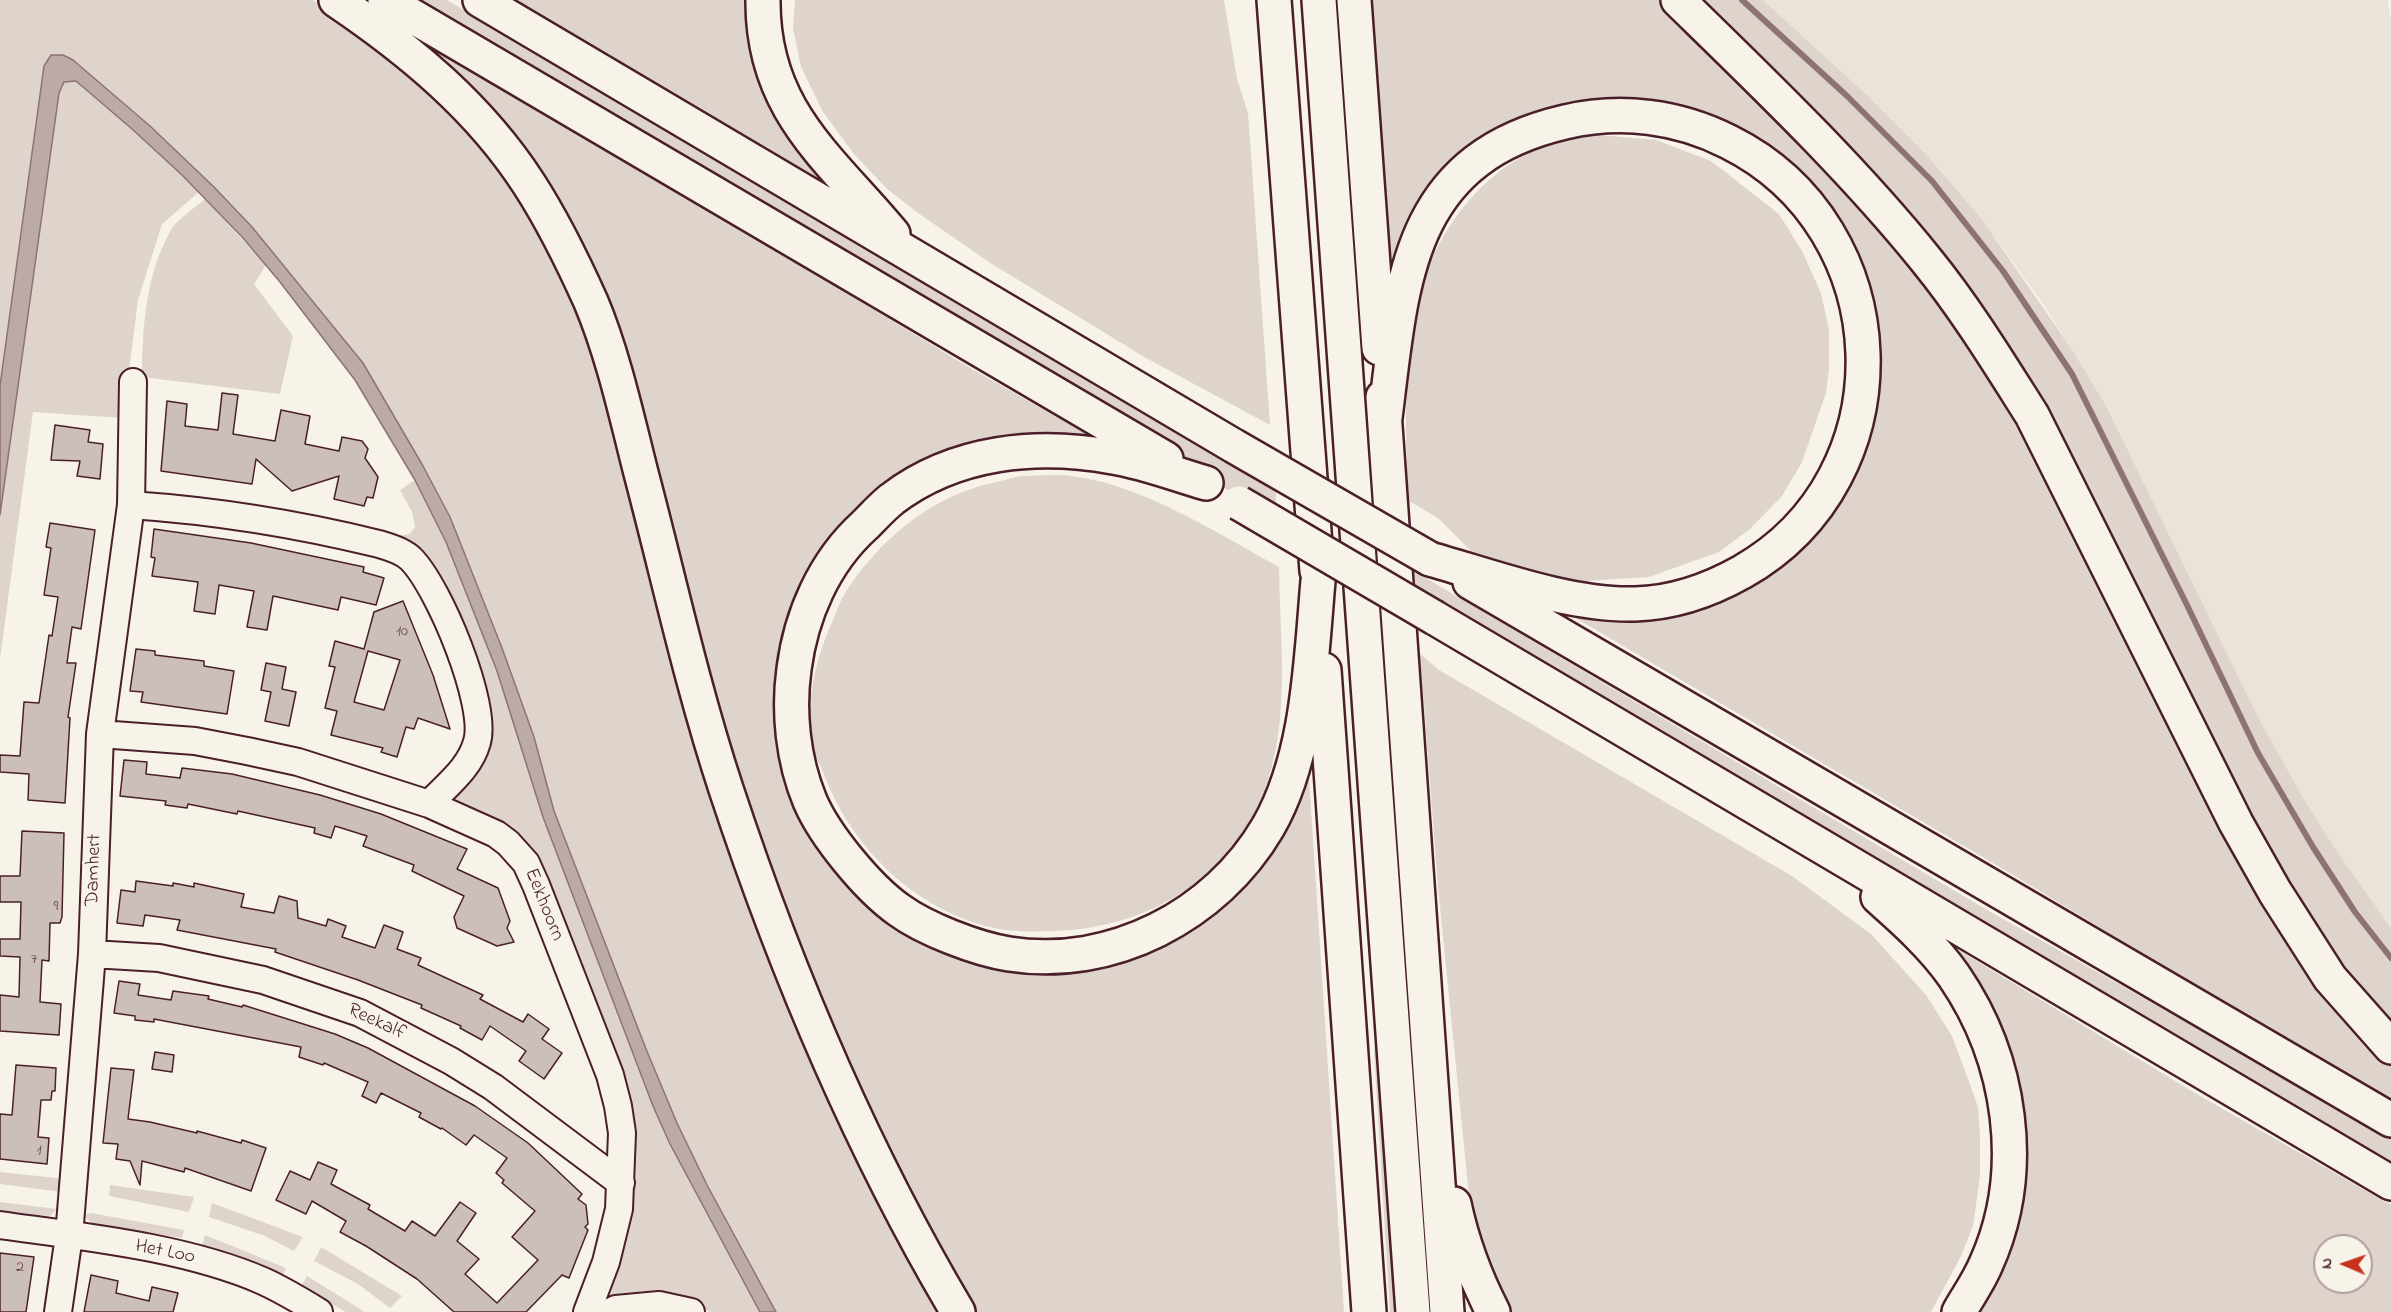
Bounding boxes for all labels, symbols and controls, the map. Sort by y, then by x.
house number: 10 [396,622,408,642]
street label: Damhert [82,833,108,907]
street label: Eekhoorn [518,865,568,945]
house number: 9 [54,897,58,917]
house number: 7 [31,950,37,970]
street label: Reekalf [343,999,409,1047]
house number: 1 [36,1141,42,1161]
north arrow [2313,1234,2373,1294]
street label: Het Loo [133,1235,197,1271]
house number: 2 [16,1258,24,1278]
text: N [2315,1258,2339,1269]

